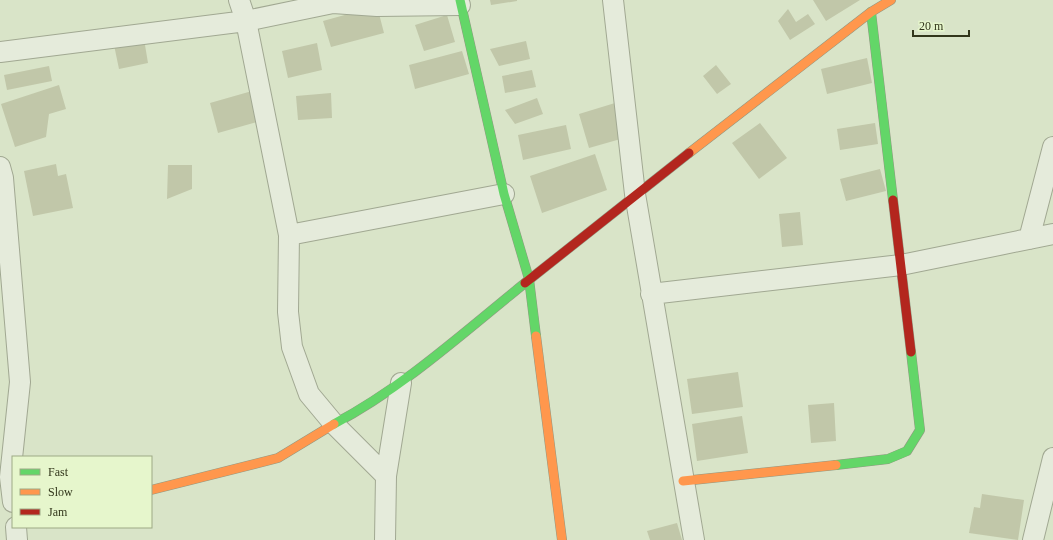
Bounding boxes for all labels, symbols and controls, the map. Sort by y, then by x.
scale bar [913,12,969,38]
text: 20 m [919,19,944,33]
legend [12,456,152,528]
text: Fast [48,465,69,479]
text: Slow [48,485,73,499]
text: Jam [48,505,68,519]

